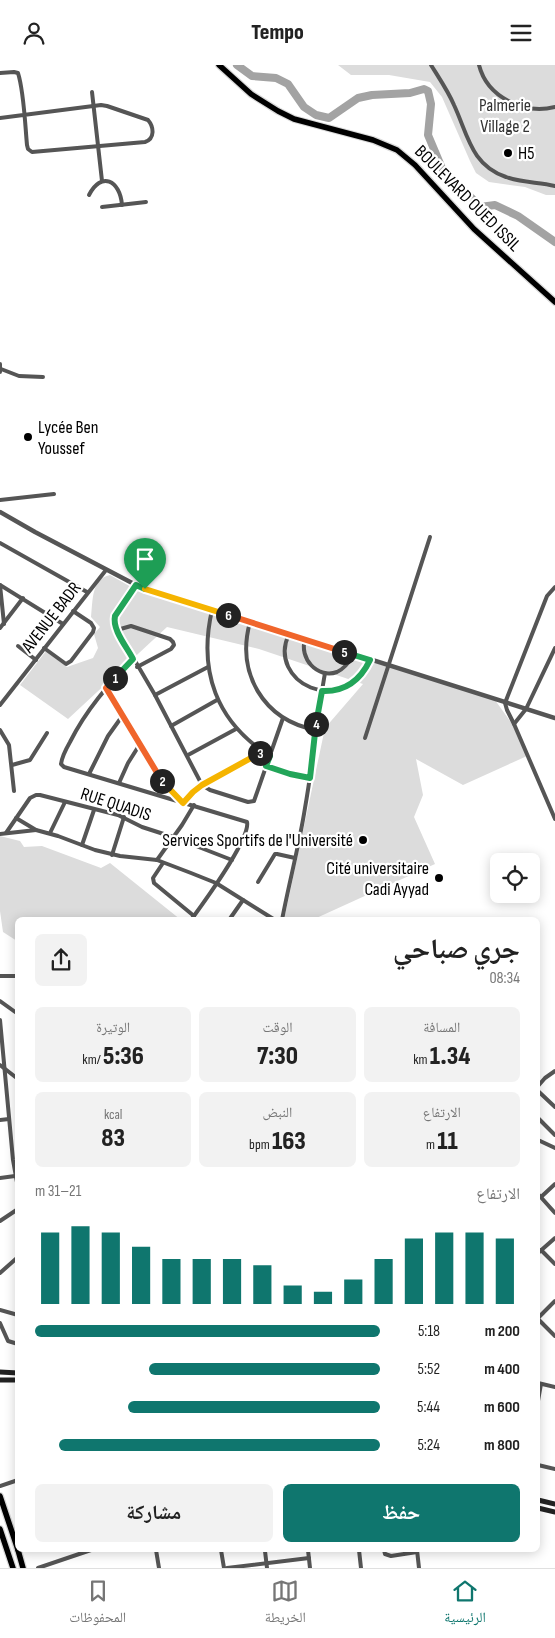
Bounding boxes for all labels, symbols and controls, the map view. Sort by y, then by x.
icon: person [20,19,48,47]
text: Tempo [251,19,304,46]
icon: menu [507,19,535,47]
park label: Palmerie Village 2 [479,95,531,137]
street label: BOULEVARD OUED ISSIL [410,141,525,256]
place label: H5 [518,143,534,164]
marker: H5 [502,147,514,159]
place label: Lycée Ben Youssef [38,417,98,459]
marker: Lycée Ben Youssef [22,431,34,443]
pin [124,538,166,589]
icon: arrive [131,545,159,573]
street label: AVENUE BADR [17,578,86,658]
pin: 6 [216,603,240,627]
text: 6 [225,607,232,624]
pin: 5 [332,639,356,665]
text: 5 [341,644,348,661]
pin: 1 [102,665,128,691]
text: 1 [113,670,118,687]
pin: 4 [304,711,328,737]
text: 4 [313,716,320,733]
pin: 3 [248,741,272,765]
text: 3 [257,745,264,762]
pin: 2 [150,769,174,793]
text: 2 [159,773,166,790]
street label: RUE QUADIS [78,783,154,826]
place label: Services Sportifs de l'Université [162,830,353,851]
marker: Services Sportifs de l'Université [357,834,369,846]
map controls [490,853,540,903]
button: locate [490,853,540,903]
place label: Cité universitaire Cadi Ayyad [326,858,429,900]
marker: Cité universitaire Cadi Ayyad [433,872,445,884]
text: جري صباحي [393,933,520,966]
button: share [35,934,87,986]
text: 08:34 [489,969,520,988]
text: الوتيرة [96,1019,130,1036]
text: الوقت [262,1019,293,1036]
text: المسافة [423,1019,460,1036]
text: 5:36 [103,1041,144,1072]
text: 7:30 [257,1041,298,1072]
text: 1.34 [430,1041,470,1072]
text: /km [82,1051,103,1068]
text: km [413,1051,430,1068]
text: النبض [263,1104,292,1121]
text: الارتفاع [423,1104,461,1121]
text: kcal [104,1106,122,1123]
text: 83 [101,1123,125,1154]
text: 163 [272,1126,306,1157]
text: 11 [437,1126,458,1157]
text: bpm [249,1136,272,1153]
text: m [426,1136,437,1153]
text: 21–31 m [35,1182,81,1201]
text: الارتفاع [476,1185,520,1204]
text: 5:18 [418,1322,440,1341]
text: 200 m [485,1322,520,1341]
text: 5:52 [418,1360,440,1379]
text: 400 m [484,1360,520,1379]
text: 5:44 [417,1398,440,1417]
text: 600 m [484,1398,520,1417]
text: 5:24 [417,1436,440,1455]
text: 800 m [484,1436,520,1455]
button: مشاركة [35,1484,273,1542]
button: حفظ [283,1484,520,1542]
tab: المحفوظات [69,1577,126,1631]
tab: الخريطة [265,1577,306,1631]
tab: الرئيسية [444,1577,486,1631]

